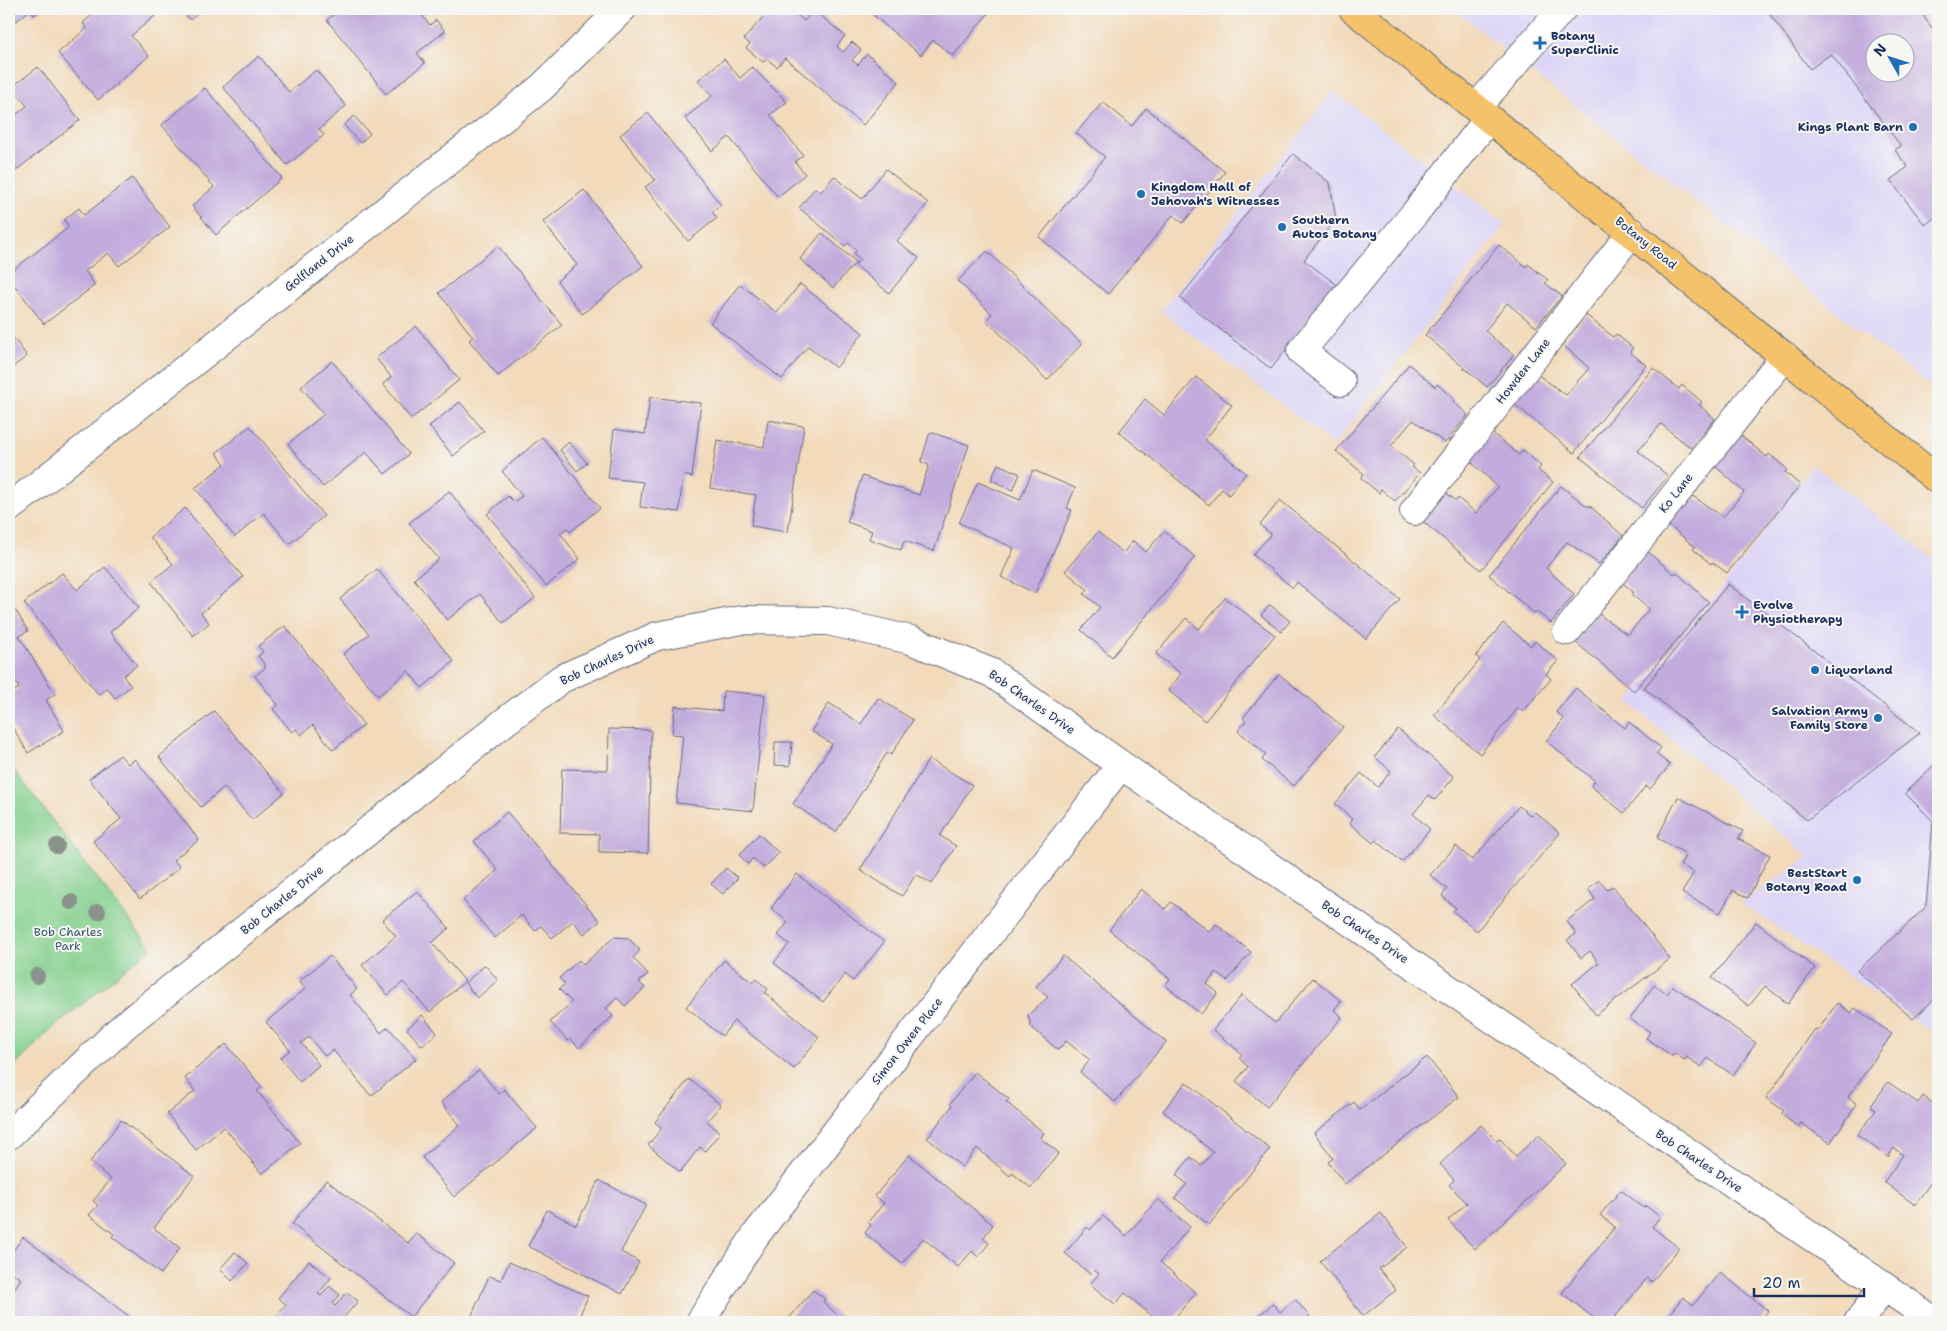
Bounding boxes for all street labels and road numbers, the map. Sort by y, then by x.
street label: Botany Road [1612,213,1680,273]
street label: Golfland Drive [281,231,357,295]
street label: Howden Lane [1492,334,1554,407]
street label: Ko Lane [1655,470,1697,516]
street label: Bob Charles Drive [557,631,657,689]
street label: Bob Charles Drive [986,666,1079,738]
street label: Bob Charles Drive [237,862,327,938]
street label: Bob Charles Drive [1318,897,1412,967]
street label: Simon Owen Place [868,994,946,1088]
street label: Bob Charles Drive [1652,1126,1746,1196]

